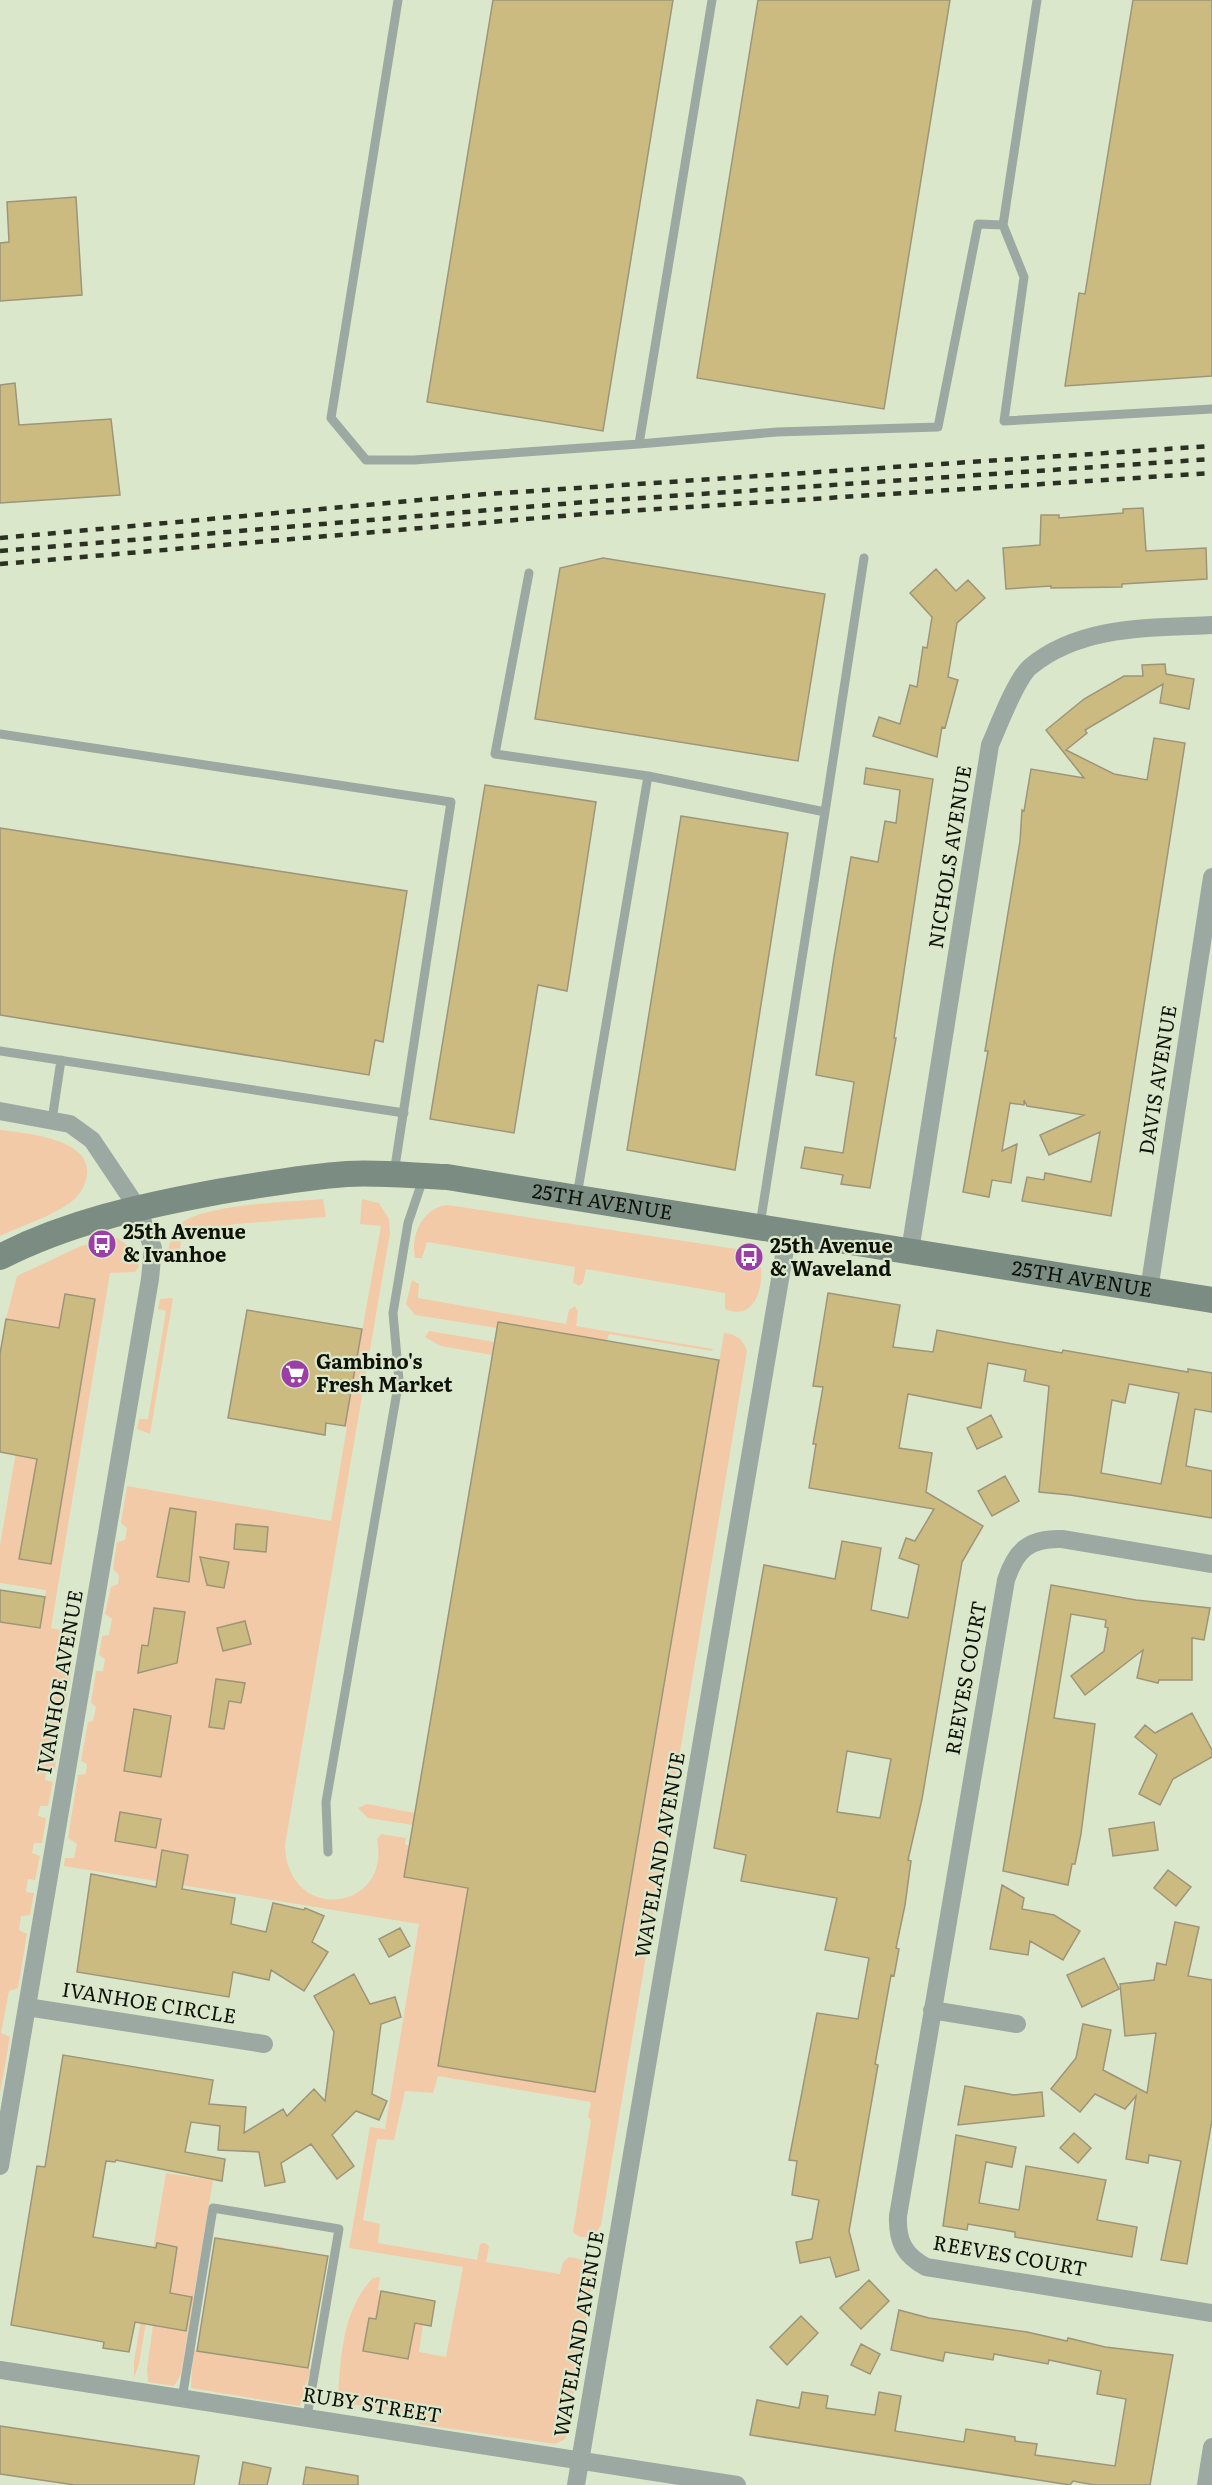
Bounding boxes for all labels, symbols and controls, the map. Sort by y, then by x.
street label: NICHOLS AVENUE [919,763,977,950]
street label: DAVIS AVENUE [1129,1003,1183,1157]
street label: 25TH AVENUE [530,1174,675,1226]
place label: 25th Avenue & Ivanhoe [123,1215,246,1268]
bus stop icon: 25th Avenue & Ivanhoe [86,1228,118,1260]
place label: 25th Avenue & Waveland [770,1229,893,1282]
bus stop icon: 25th Avenue & Waveland [733,1241,765,1273]
street label: 25TH AVENUE [1010,1251,1155,1303]
place label: Gambino's Fresh Market [316,1345,453,1398]
supermarket icon: Gambino's Fresh Market [279,1358,311,1390]
street label: IVANHOE AVENUE [27,1587,89,1776]
street label: REEVES COURT [936,1598,992,1757]
street label: WAVELAND AVENUE [625,1749,691,1960]
street label: IVANHOE CIRCLE [60,1972,239,2030]
street label: REEVES COURT [931,2226,1090,2282]
street label: WAVELAND AVENUE [544,2228,610,2439]
street label: RUBY STREET [300,2377,444,2429]

